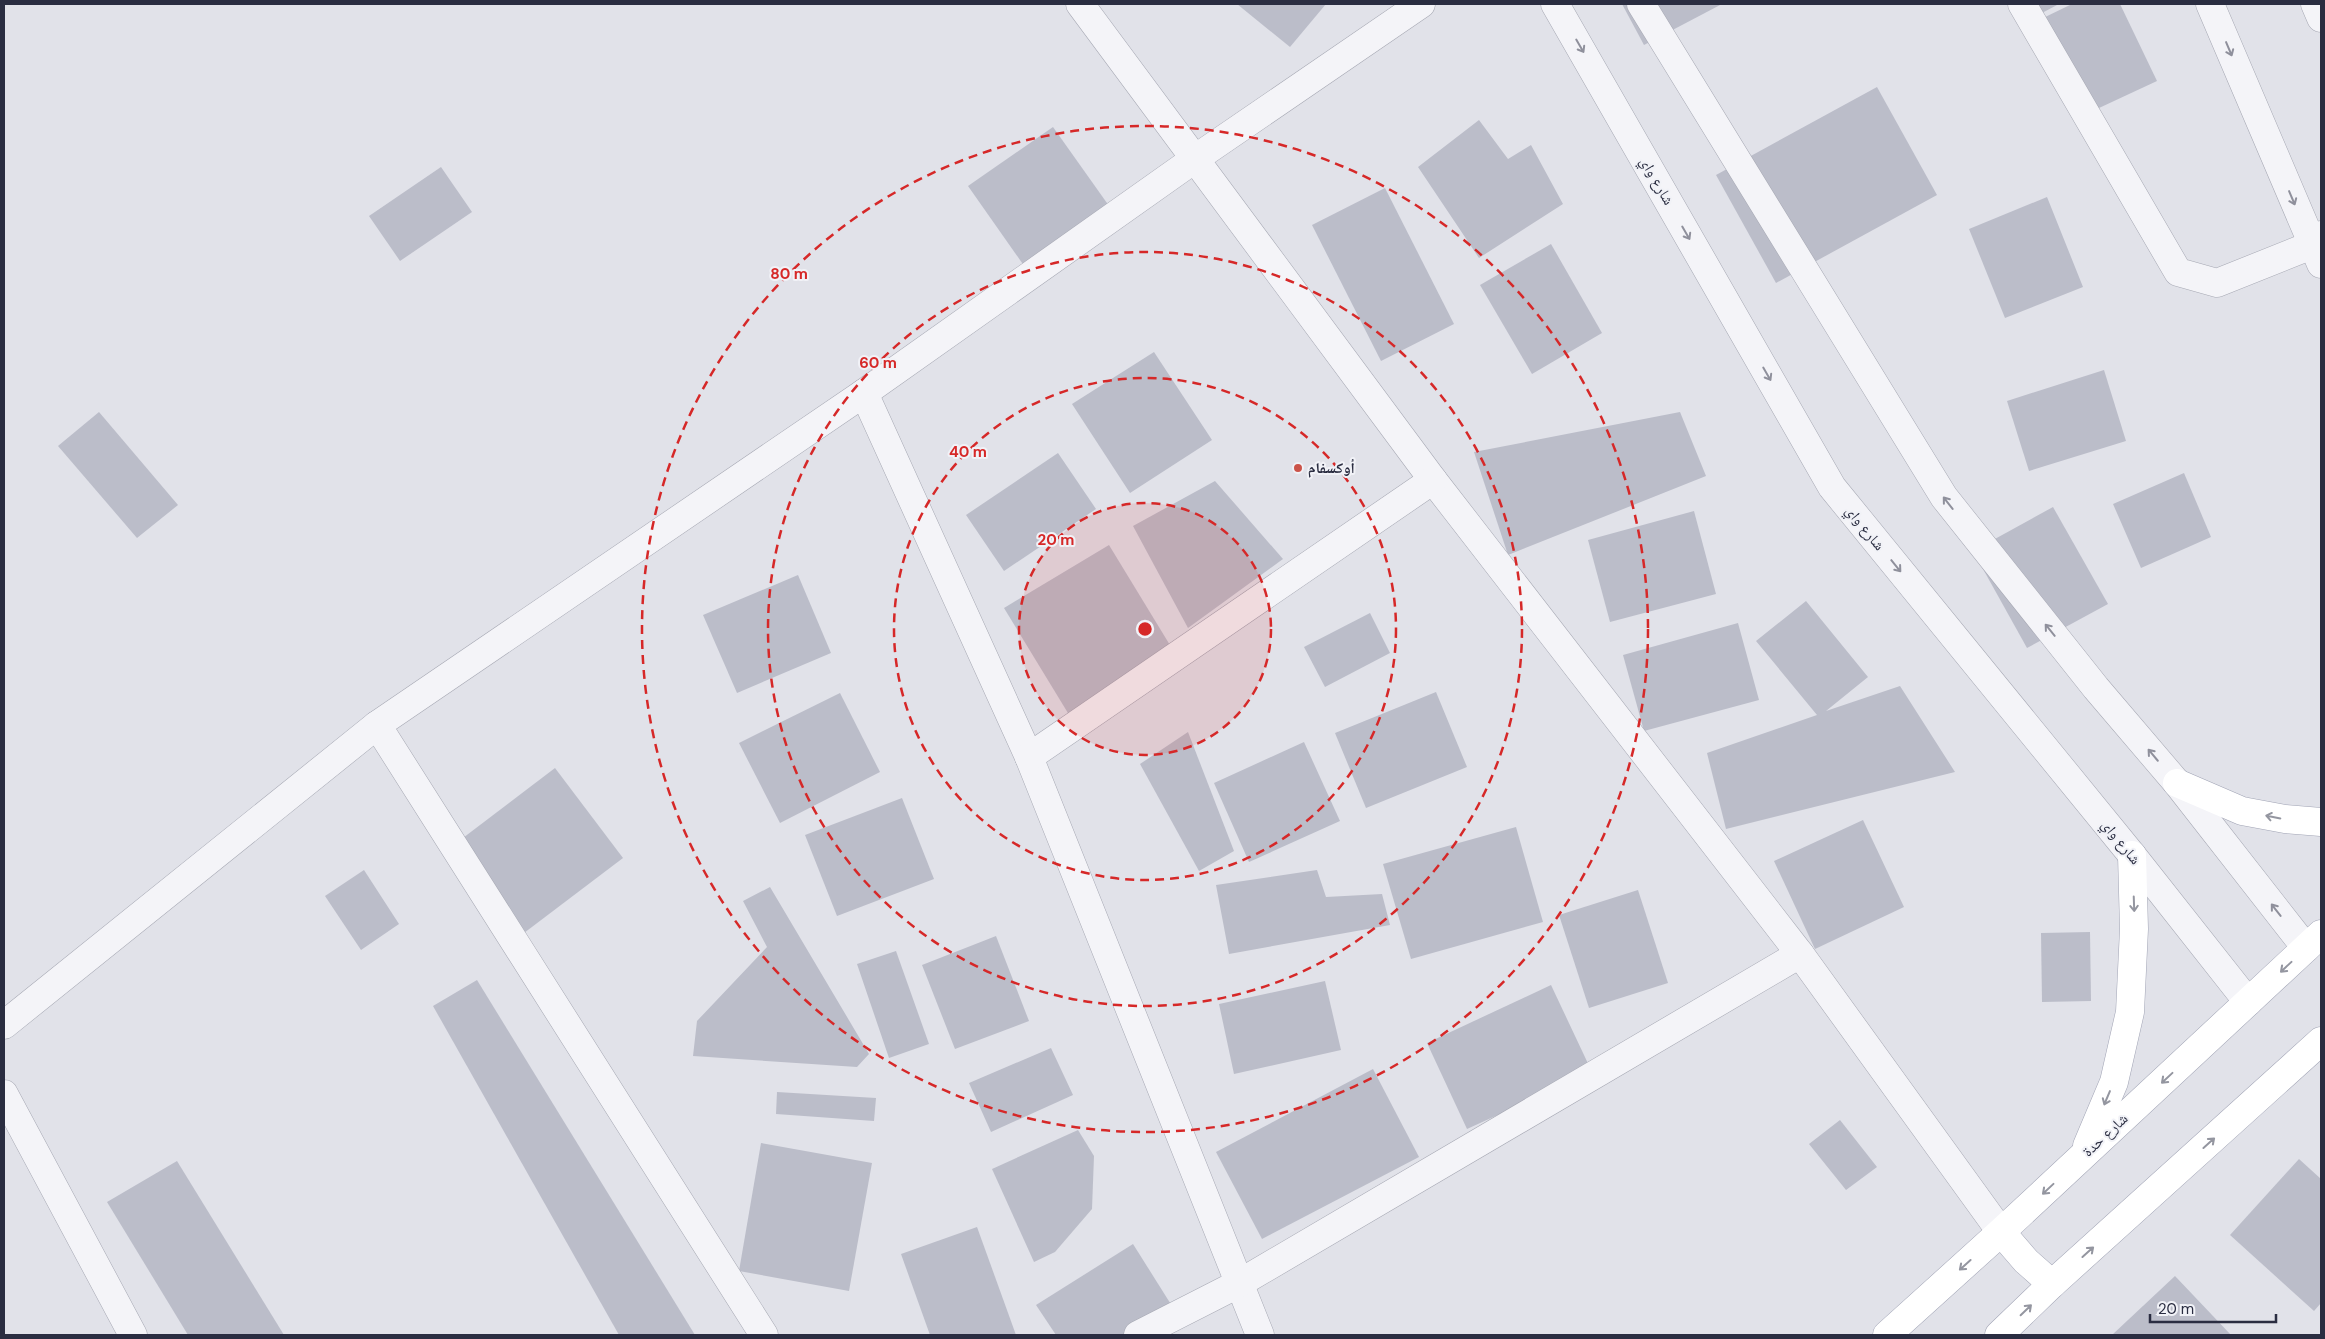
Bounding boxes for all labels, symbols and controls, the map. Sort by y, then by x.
one-way arrow [1575,38,1585,53]
one-way arrow [2224,41,2234,56]
street label: شارع واي [1634,153,1679,210]
one-way arrow [2288,190,2298,205]
one-way arrow [1682,225,1692,239]
text: 80 m [770,264,808,284]
text: 60 m [859,353,897,373]
one-way arrow [1763,366,1773,380]
text: 40 m [949,442,987,462]
place label: أوكسفام [1308,458,1355,478]
marker: أوكسفام [1292,462,1304,474]
one-way arrow [1943,497,1954,510]
street label: شارع واي [1839,501,1889,556]
text: 20 m [1038,530,1074,550]
one-way arrow [1891,559,1902,572]
centre of rings [1136,620,1154,638]
one-way arrow [2044,624,2055,637]
one-way arrow [2148,749,2159,762]
one-way arrow [2265,811,2281,821]
street label: شارع واي [2095,815,2145,870]
one-way arrow [2129,896,2138,912]
one-way arrow [2271,903,2281,917]
one-way arrow [2279,961,2292,973]
one-way arrow [2160,1072,2173,1084]
one-way arrow [2102,1090,2111,1105]
street label: شارع حدة [2078,1109,2132,1161]
one-way arrow [2202,1137,2215,1149]
one-way arrow [2042,1182,2055,1194]
one-way arrow [2082,1246,2095,1258]
one-way arrow [1959,1259,1972,1270]
scale bar [2150,1292,2276,1324]
text: 20 m [2158,1299,2194,1319]
one-way arrow [2019,1304,2032,1316]

